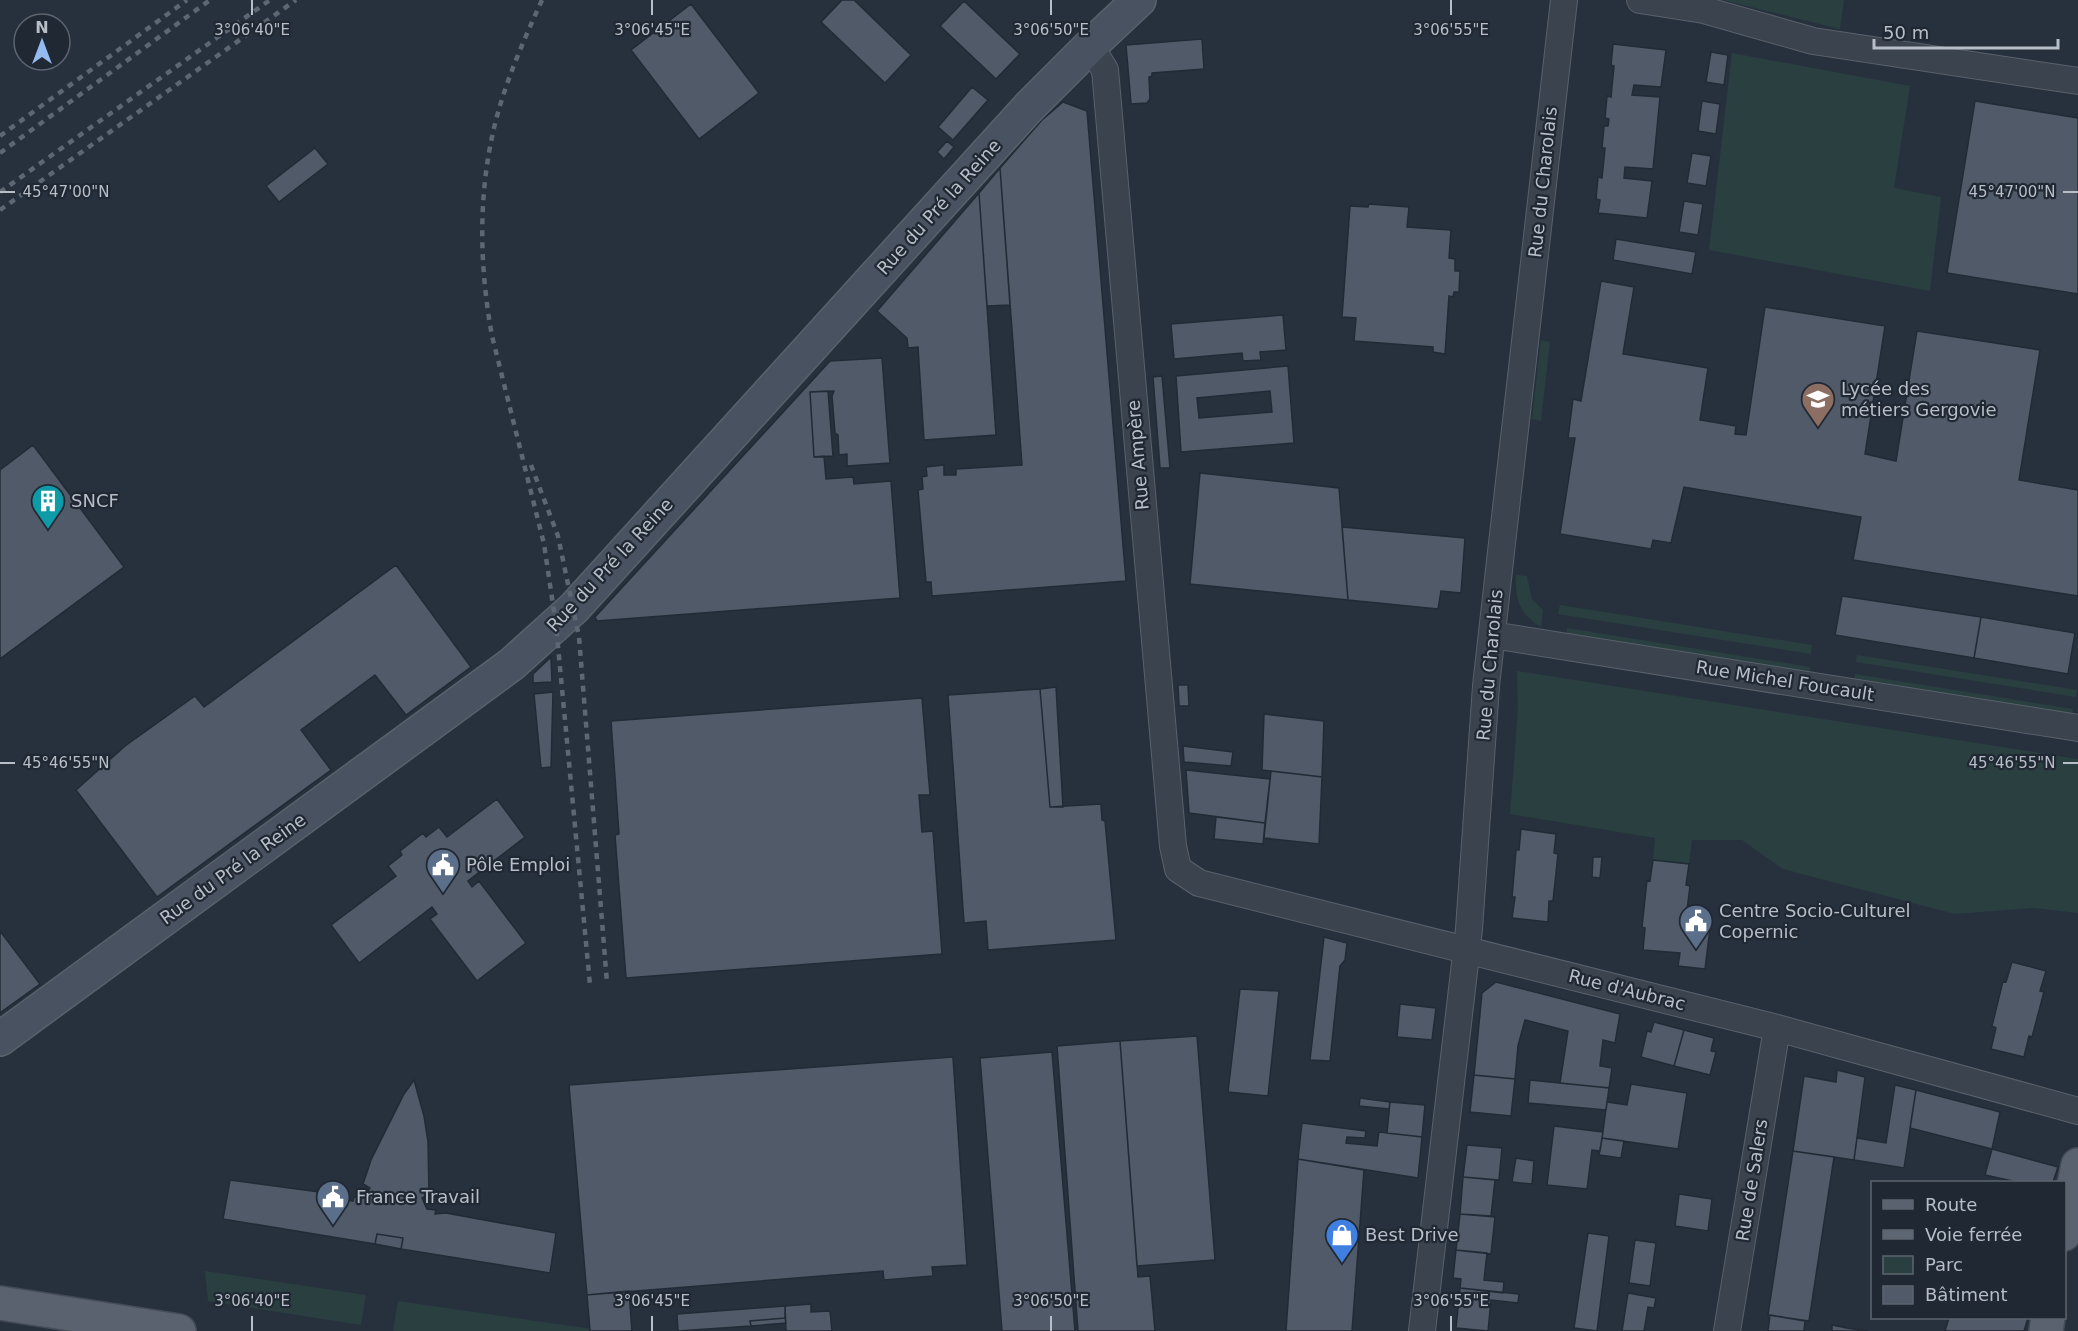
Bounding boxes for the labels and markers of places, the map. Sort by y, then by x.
place label: Lycée des métiers Gergovie [1841,378,1997,420]
school or university icon: Lycée des métiers Gergovie [1800,381,1836,428]
building icon: SNCF [30,483,66,530]
place label: SNCF [71,490,119,511]
public building icon: Pôle Emploi [425,847,461,894]
place label: Pôle Emploi [466,854,570,875]
place label: Centre Socio-Culturel Copernic [1719,900,1911,942]
public building icon: Centre Socio-Culturel Copernic [1678,903,1714,950]
public building icon: France Travail [315,1179,351,1226]
place label: France Travail [356,1186,480,1207]
shop icon: Best Drive [1324,1217,1360,1264]
place label: Best Drive [1365,1224,1459,1245]

